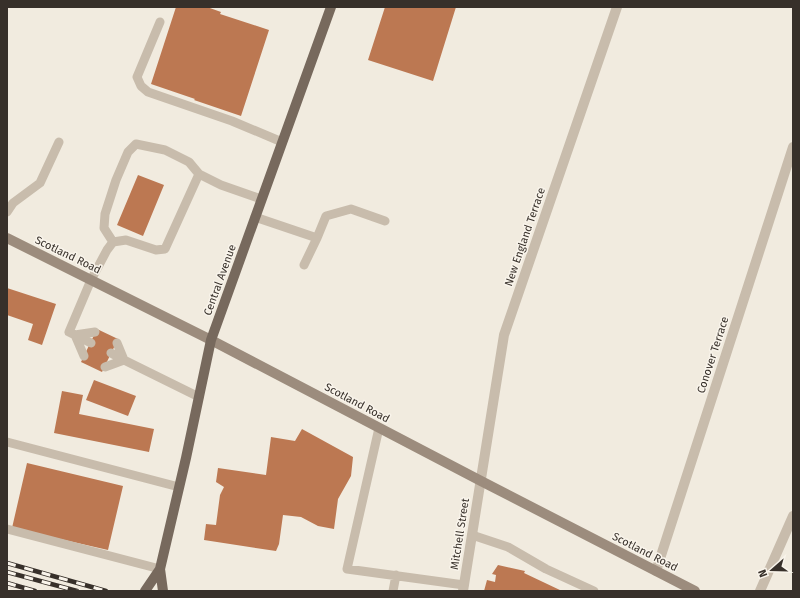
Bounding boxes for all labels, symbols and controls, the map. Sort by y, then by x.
street label: New England Terrace [502,186,548,288]
street label: Scotland Road [33,233,103,277]
street label: Central Avenue [201,243,239,317]
street label: Conover Terrace [694,315,732,395]
street label: Scotland Road [322,380,392,426]
street label: Mitchell Street [448,497,472,571]
street label: Scotland Road [610,530,680,574]
north arrow [752,550,792,590]
text: N [756,568,770,579]

